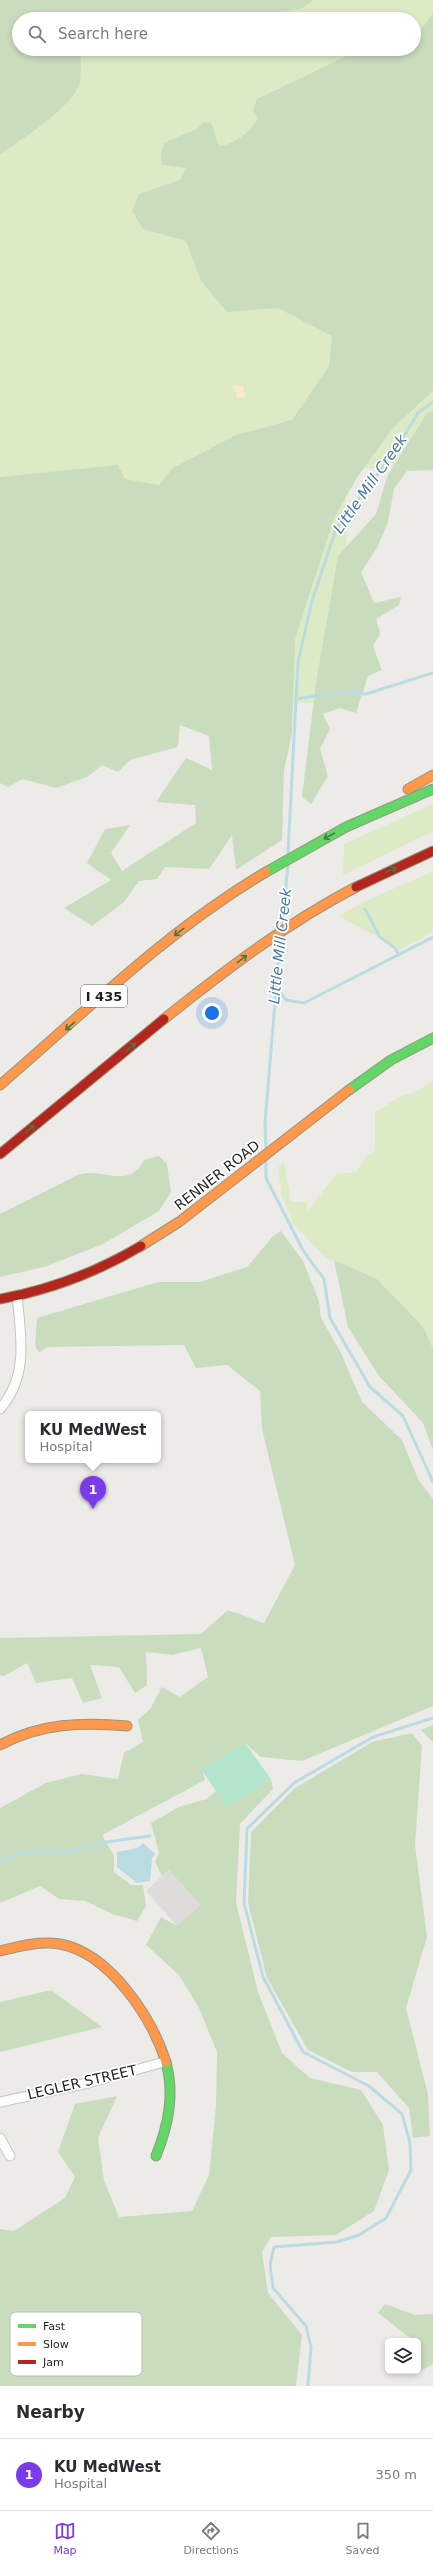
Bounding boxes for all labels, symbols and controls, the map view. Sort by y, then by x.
search box [12,12,421,56]
icon: search [26,23,48,45]
text: Search here [58,25,148,43]
water label: Little Mill Creek [329,430,412,537]
one-way arrow [323,833,335,841]
one-way arrow [384,866,396,873]
water label: Little Mill Creek [265,886,295,1005]
one-way arrow [174,928,185,936]
one-way arrow [236,955,247,963]
road number: I 435 [81,985,127,1007]
your location [202,1003,222,1023]
one-way arrow [65,1021,75,1030]
one-way arrow [125,1042,136,1051]
one-way arrow [25,1125,36,1134]
street label: RENNER ROAD [171,1137,263,1213]
popup [25,1411,161,1463]
text: KU MedWest [40,1421,146,1439]
text: Hospital [40,1439,93,1454]
pin: 1 [80,1476,106,1509]
street label: LEGLER STREET [26,2062,139,2102]
legend [10,2312,142,2376]
text: Fast [43,2320,66,2333]
text: Slow [43,2338,69,2351]
map controls [385,2338,421,2374]
button: layers [385,2338,421,2374]
text: Jam [42,2356,64,2369]
text: Nearby [16,2402,85,2422]
text: KU MedWest [54,2458,161,2476]
text: 1 [24,2467,34,2482]
text: 350 m [375,2467,417,2482]
text: Hospital [54,2476,107,2491]
tab: Map [53,2520,77,2557]
tab: Directions [183,2520,239,2557]
tab: Saved [346,2520,380,2557]

